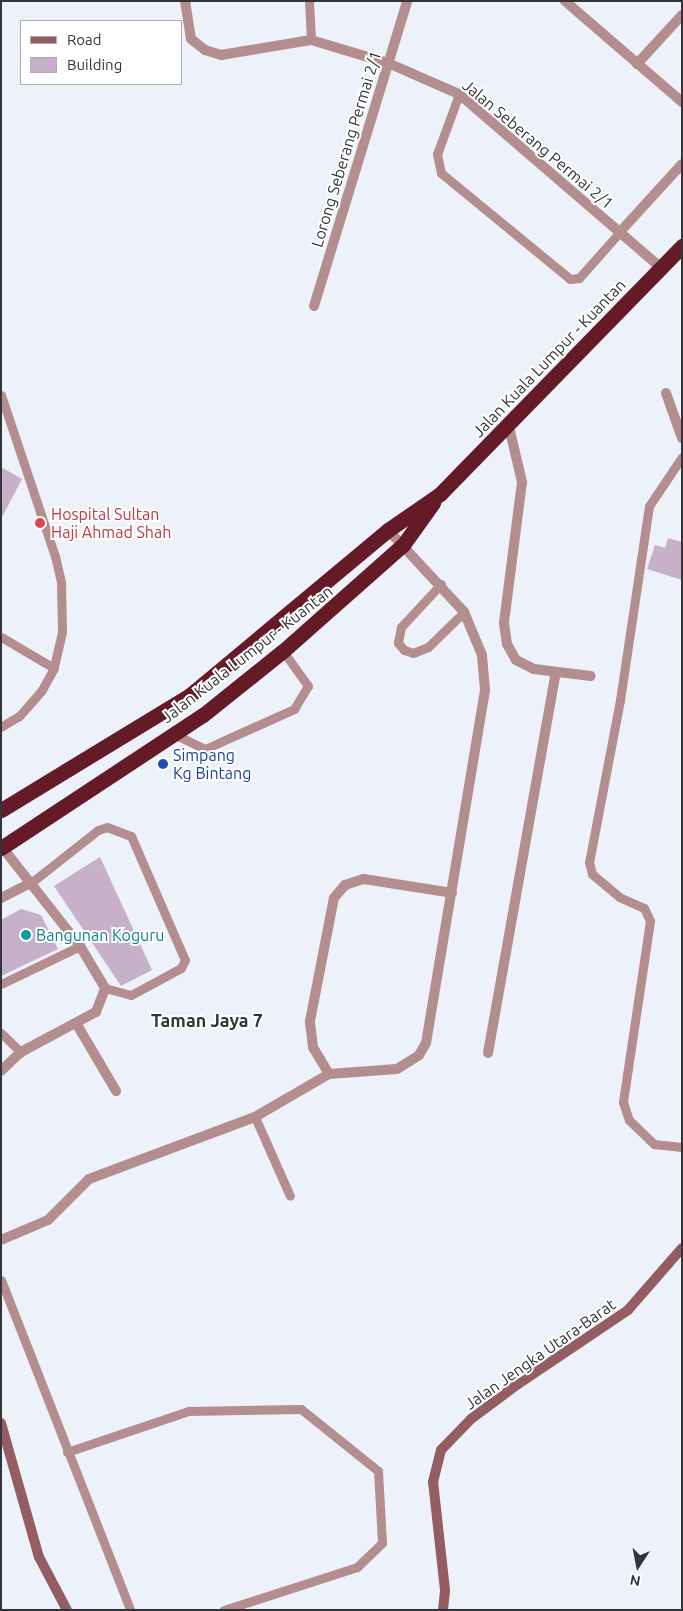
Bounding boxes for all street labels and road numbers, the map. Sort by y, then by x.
street label: Lorong Seberang Permai 2/1 [307,49,385,249]
street label: Jalan Seberang Permai 2/1 [459,75,617,213]
street label: Jalan Kuala Lumpur - Kuantan [468,275,630,441]
street label: Jalan Kuala Lumpur - Kuantan [158,581,336,727]
street label: Jalan Jengka Utara-Barat [461,1295,619,1413]

